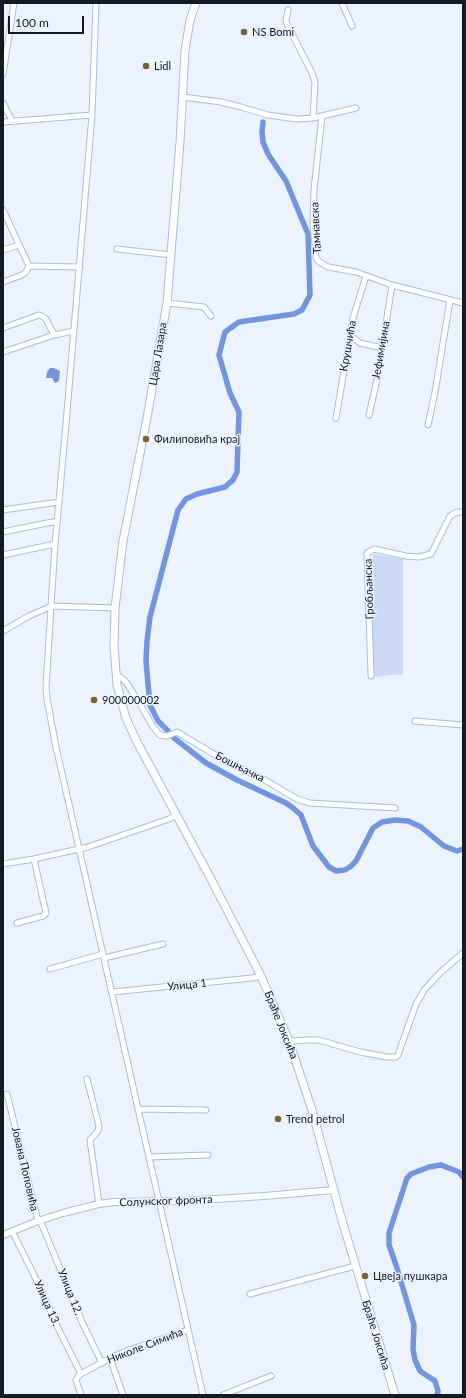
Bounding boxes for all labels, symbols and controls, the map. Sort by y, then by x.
scale bar [10,8,86,34]
text: 100 m [15,15,49,30]
place label: NS Bomi [252,25,294,39]
marker: NS Bomi [239,27,249,37]
place label: Lidl [154,59,171,73]
marker: Lidl [141,61,151,71]
street label: Тамнавска [308,202,324,254]
street label: Крушчића [337,319,359,373]
street label: Јефимијина [369,320,393,380]
street label: Цара Лазара [146,321,170,387]
place label: Филиповића крај [154,432,240,446]
marker: Филиповића крај [141,434,151,444]
street label: Гробљанска [361,558,377,620]
place label: 900000002 [102,693,159,707]
marker: 900000002 [89,695,99,705]
street label: Бошњачка [213,749,267,785]
street label: Улица 1 [167,976,207,994]
street label: Браће Јоксића [261,989,301,1061]
place label: Trend petrol [286,1112,344,1126]
marker: Trend petrol [273,1114,283,1124]
street label: Јована Поповића [9,1126,41,1212]
street label: Солунског фронта [119,1193,213,1209]
street label: Улица 12. [55,1267,85,1317]
place label: Цвеја пушкара [373,1269,447,1283]
marker: Цвеја пушкара [360,1271,370,1281]
street label: Улица 13. [31,1278,63,1328]
street label: Браће Јоксића [359,1298,393,1372]
street label: Николе Симића [105,1325,185,1367]

